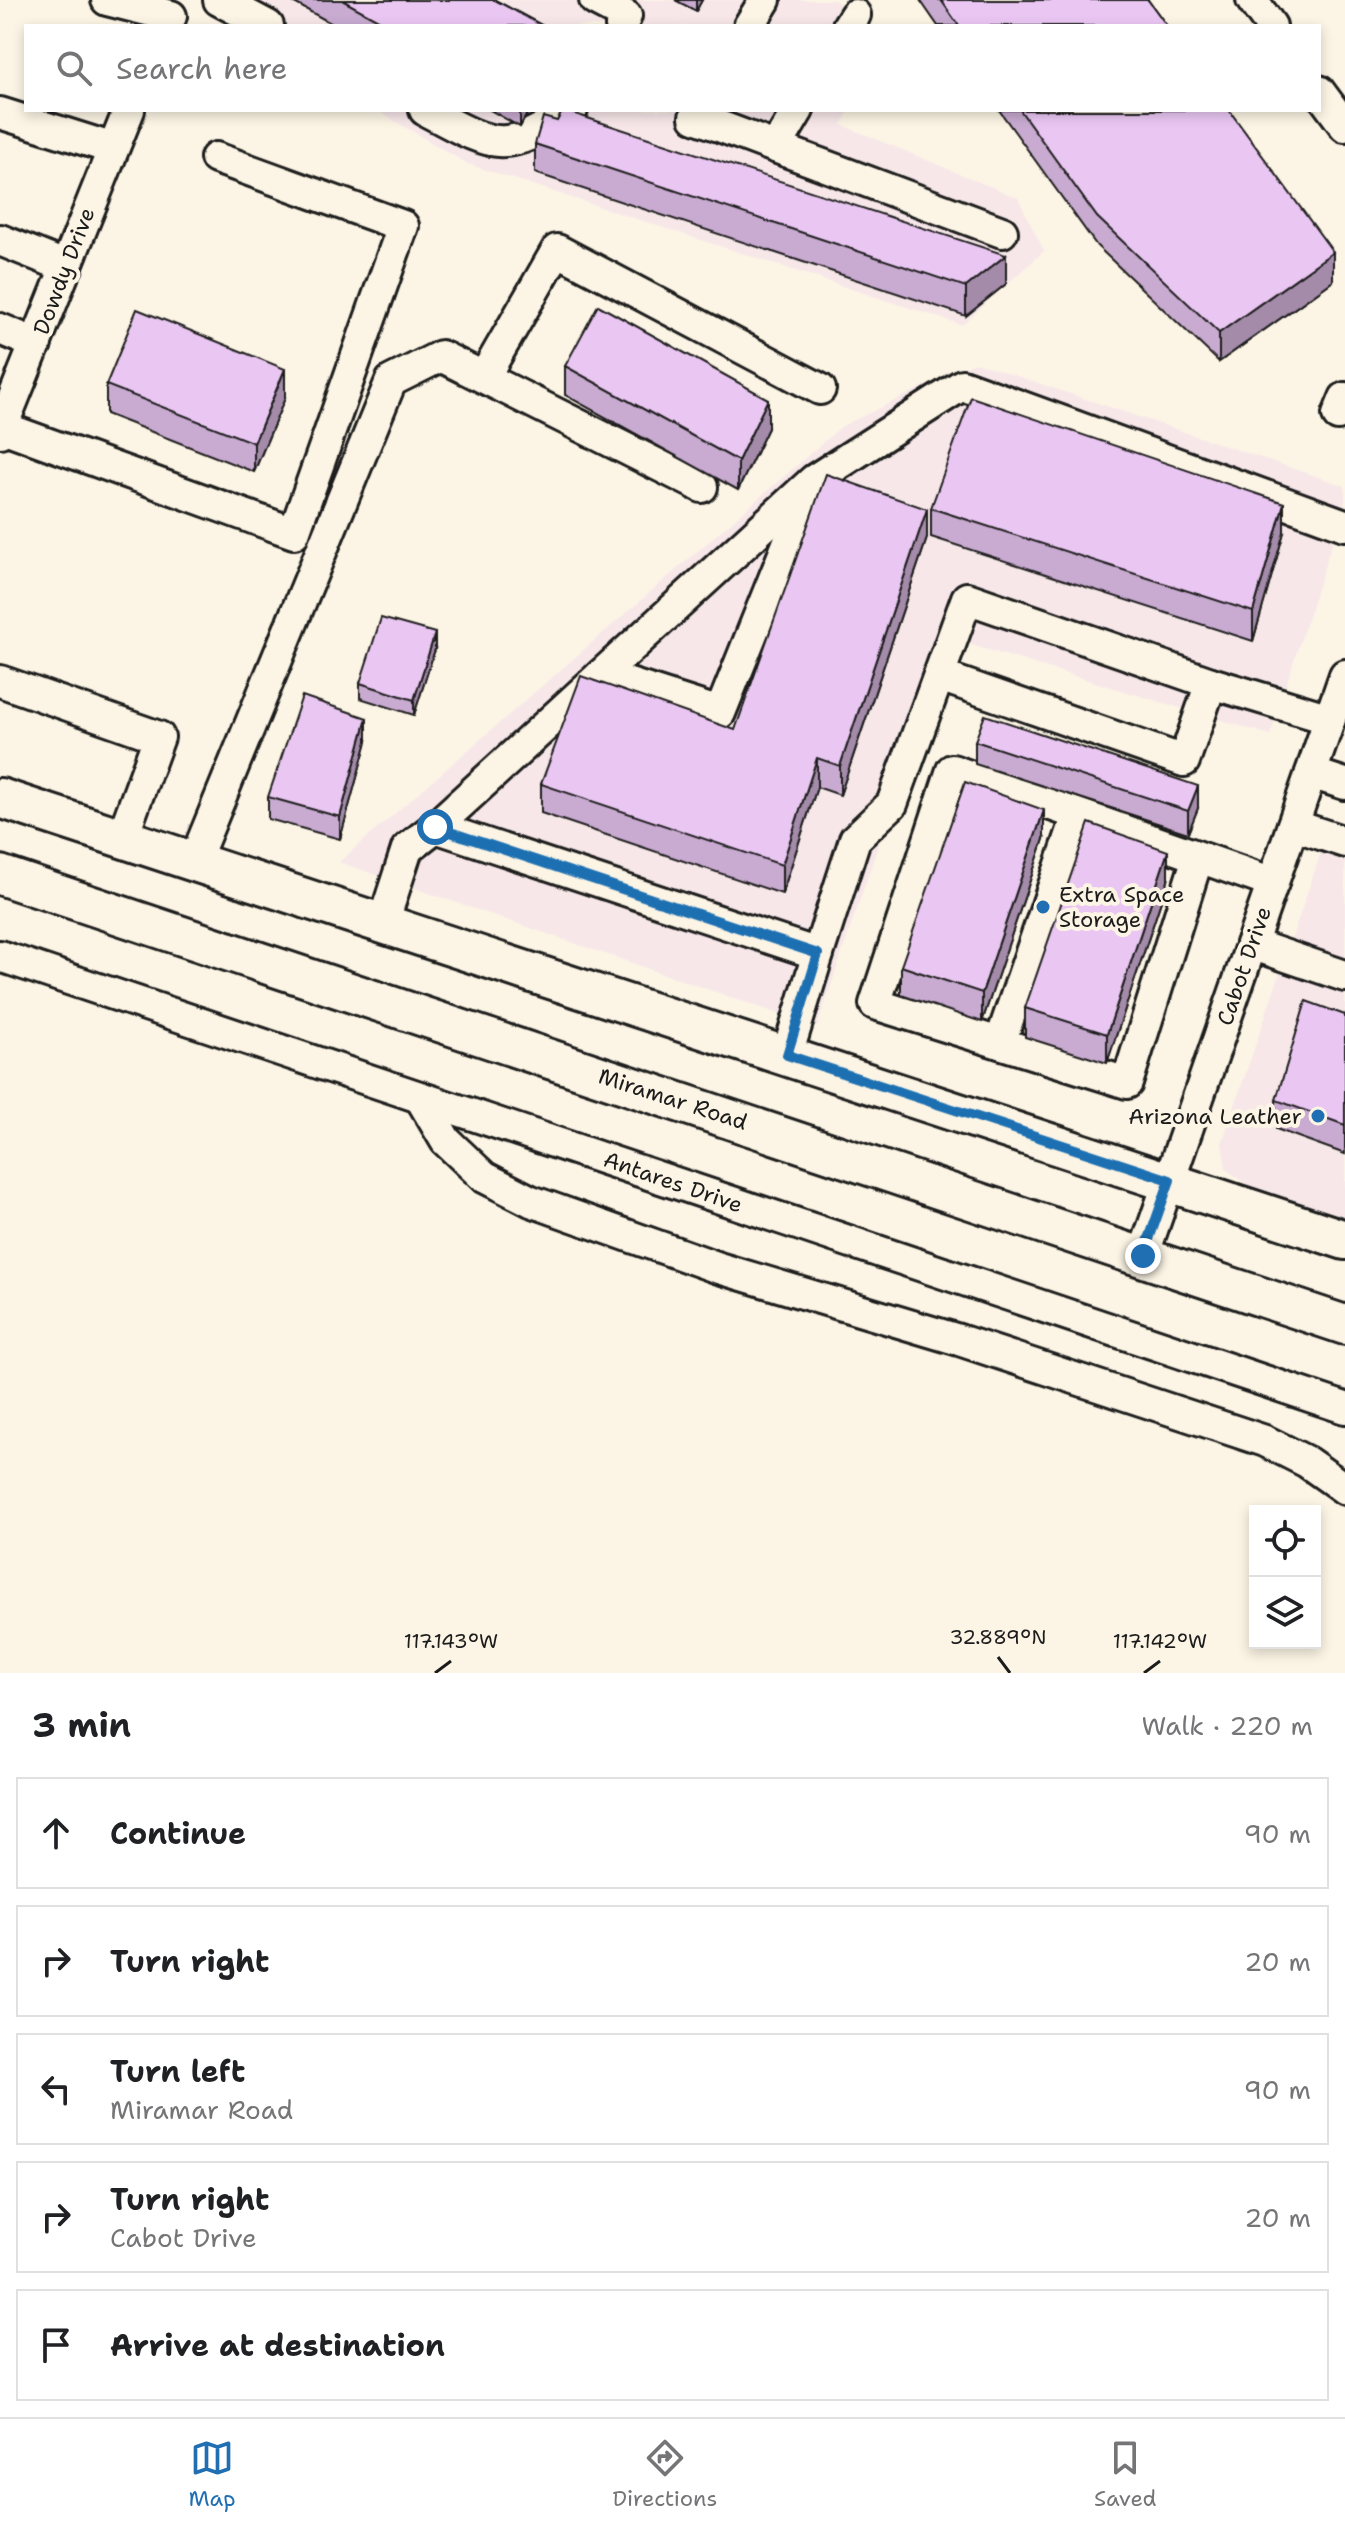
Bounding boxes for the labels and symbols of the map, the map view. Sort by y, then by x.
street label: Dowdy Drive [26,203,102,339]
route start [417,809,453,845]
place label: Extra Space Storage [1059,880,1185,934]
marker: Extra Space Storage [1034,898,1052,916]
street label: Cabot Drive [1210,903,1278,1029]
street label: Miramar Road [595,1061,751,1137]
place label: Arizona Leather [1128,1102,1302,1131]
marker: Arizona Leather [1309,1107,1327,1125]
street label: Antares Drive [600,1145,746,1219]
route end [1125,1238,1161,1274]
text: 32.889°N [950,1624,1046,1650]
text: 117.143°W [404,1628,498,1654]
text: 117.142°W [1113,1628,1207,1654]

